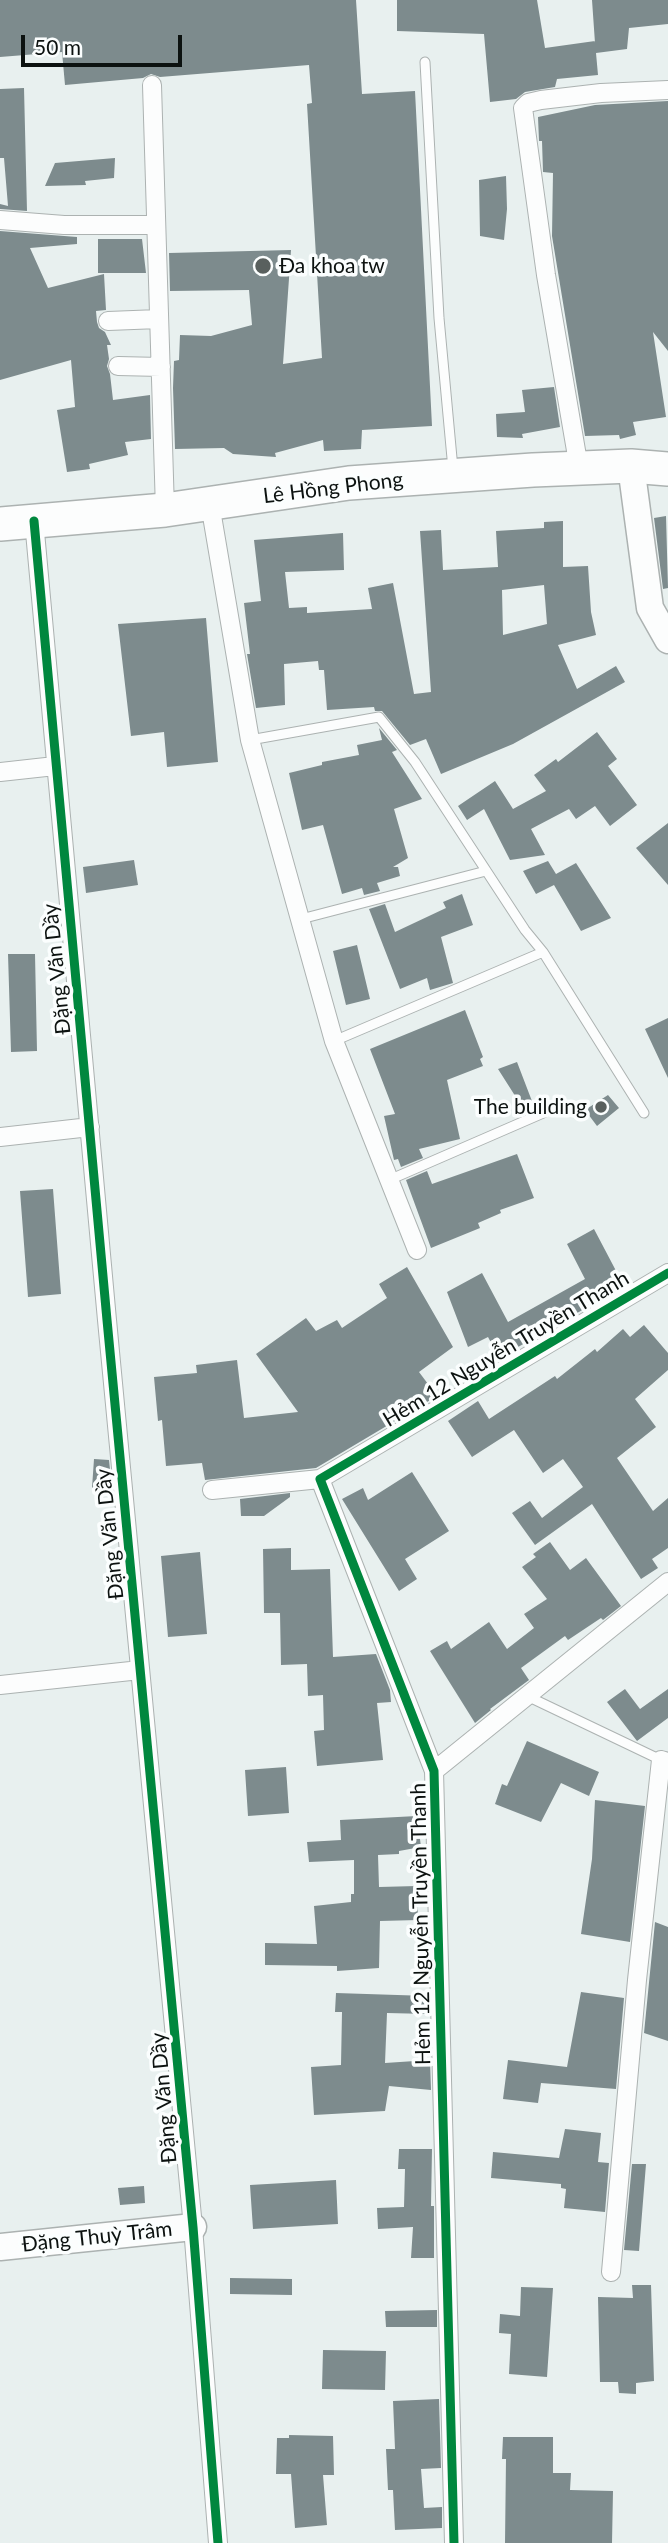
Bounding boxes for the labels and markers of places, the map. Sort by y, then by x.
place label: Đa khoa tw [279,253,385,279]
marker: Đa khoa tw [253,256,273,276]
place label: The building [474,1094,587,1120]
marker: The building [593,1099,609,1115]

